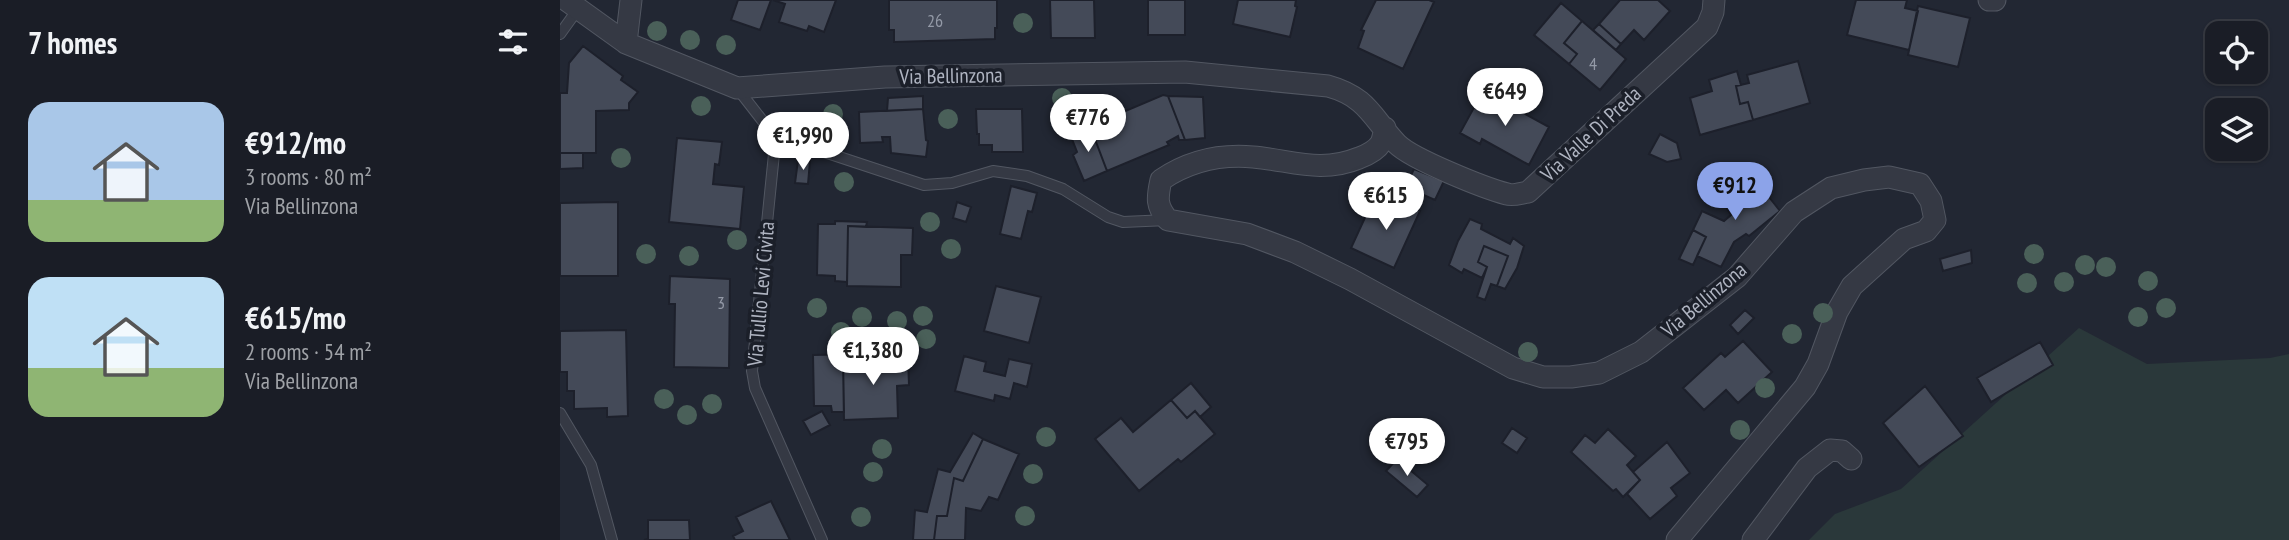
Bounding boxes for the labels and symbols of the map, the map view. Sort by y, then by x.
house number: 26 [927,9,943,32]
house number: 4 [1589,52,1597,75]
street label: Via Bellinzona [898,61,1003,90]
pin: €649 [1464,68,1546,128]
street label: Via Valle Di Preda [1534,80,1647,188]
pin: €776 [1047,94,1129,154]
pin: €1,990 [746,113,860,172]
pin: €912 [1694,162,1776,222]
pin: €615 [1345,173,1427,232]
street label: Via Tullio Levi Civita [741,220,780,369]
street label: Via Bellinzona [1655,256,1752,344]
house number: 3 [717,291,725,314]
pin: €1,380 [816,328,930,387]
pin: €795 [1366,419,1448,478]

